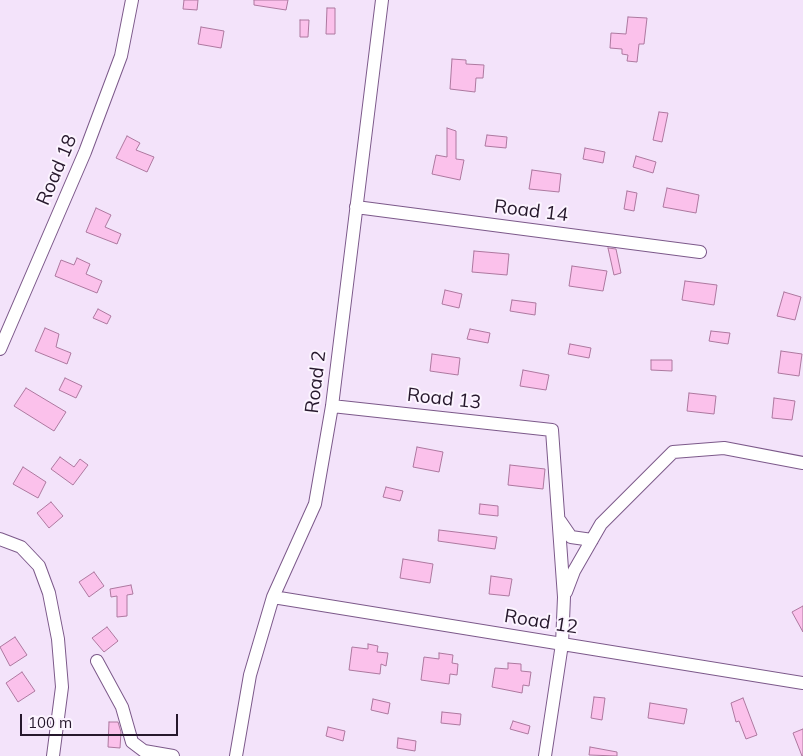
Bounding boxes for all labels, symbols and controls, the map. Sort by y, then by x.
street label: Road 18 [32,131,82,209]
street label: Road 14 [493,195,569,227]
street label: Road 2 [301,349,331,415]
street label: Road 13 [406,384,482,414]
street label: Road 12 [503,605,579,639]
scale bar [22,704,180,736]
text: 100 m [28,713,72,732]

